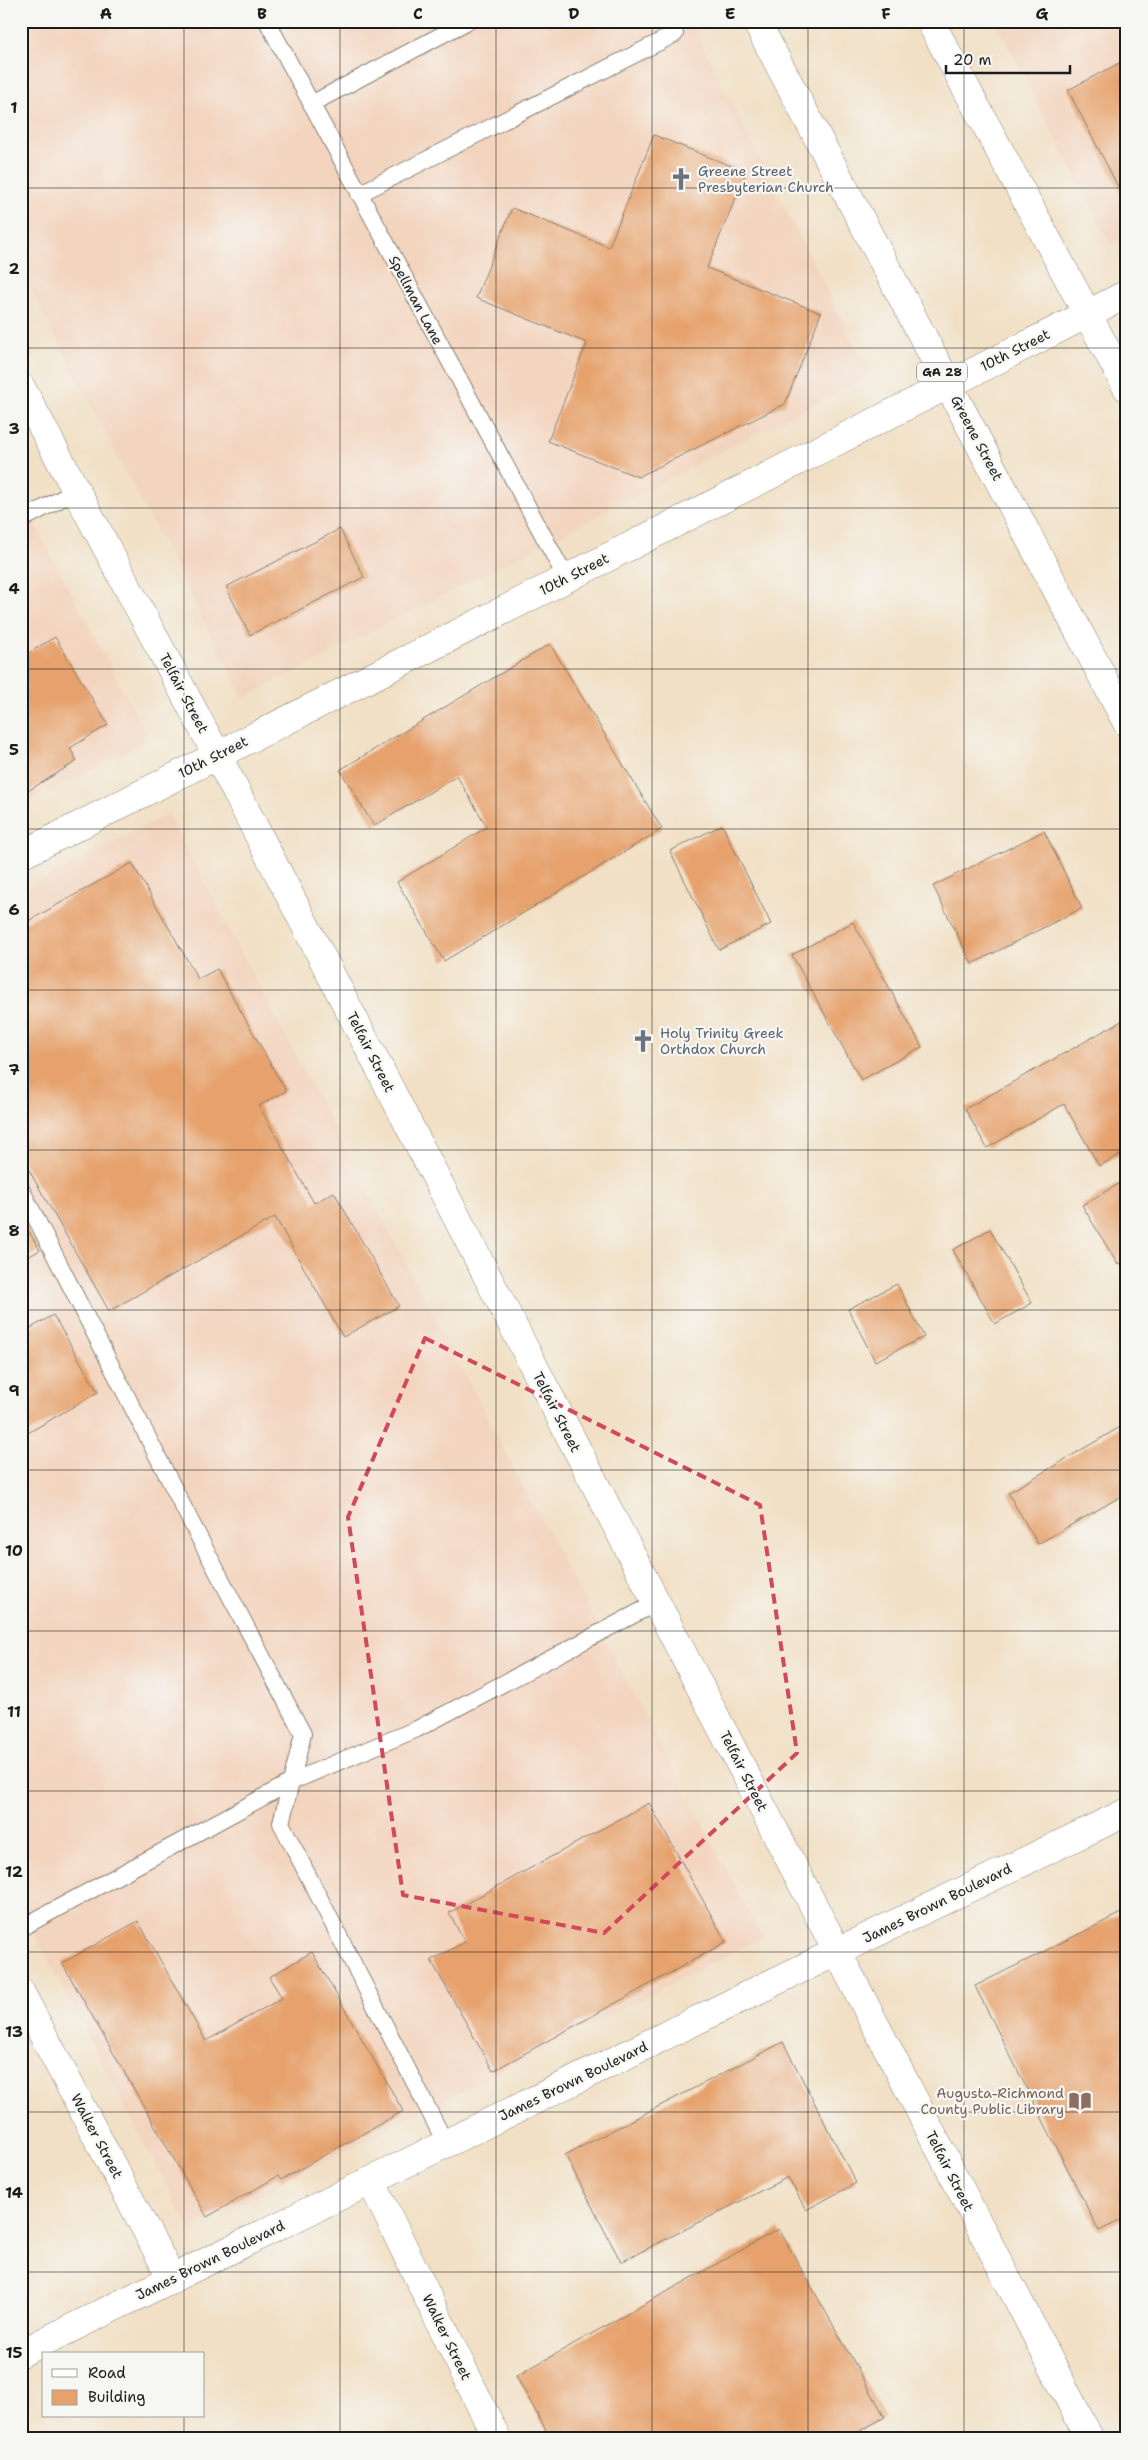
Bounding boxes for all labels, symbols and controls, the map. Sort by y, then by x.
text: A [100,3,112,24]
text: B [257,3,267,24]
text: C [413,3,423,24]
text: D [568,3,580,24]
text: E [725,3,735,24]
text: F [881,3,891,24]
text: G [1036,3,1049,24]
scale bar [946,42,1069,74]
text: 20 m [953,50,992,70]
text: 1 [10,97,18,118]
place label: Greene Street Presbyterian Church [698,162,834,196]
church icon: Greene Street Presbyterian Church [668,166,694,192]
street label: Spellman Lane [385,252,447,348]
text: 2 [8,258,20,279]
street label: 10th Street [977,325,1053,375]
road number: GA 28 [917,362,967,382]
street label: Greene Street [947,392,1007,484]
text: 3 [8,418,20,439]
street label: 10th Street [536,549,612,599]
text: 4 [8,578,20,599]
street label: Telfair Street [155,650,213,736]
street label: 10th Street [175,732,251,782]
text: 5 [9,739,19,760]
text: 6 [8,899,20,920]
street label: Telfair Street [343,1009,399,1095]
place label: Holy Trinity Greek Orthdox Church [660,1024,784,1058]
church icon: Holy Trinity Greek Orthdox Church [630,1028,656,1054]
text: 7 [8,1059,20,1080]
text: 8 [8,1220,20,1241]
street label: Telfair Street [529,1369,585,1455]
text: 9 [8,1380,20,1401]
text: 10 [5,1540,23,1561]
text: 11 [7,1701,21,1722]
street label: Telfair Street [716,1728,772,1814]
street label: James Brown Boulevard [860,1859,1015,1947]
text: 12 [5,1861,23,1882]
text: 13 [5,2021,23,2042]
street label: James Brown Boulevard [496,2037,651,2125]
place label: Augusta-Richmond County Public Library [921,2084,1064,2118]
library icon: Augusta-Richmond County Public Library [1067,2088,1093,2114]
street label: Walker Street [67,2090,127,2182]
street label: Telfair Street [922,2128,978,2214]
text: 14 [5,2182,23,2203]
street label: James Brown Boulevard [133,2216,288,2304]
street label: Walker Street [418,2291,476,2383]
text: 15 [5,2342,23,2363]
legend [42,2352,205,2418]
text: Road [88,2363,126,2383]
text: Building [88,2387,145,2407]

